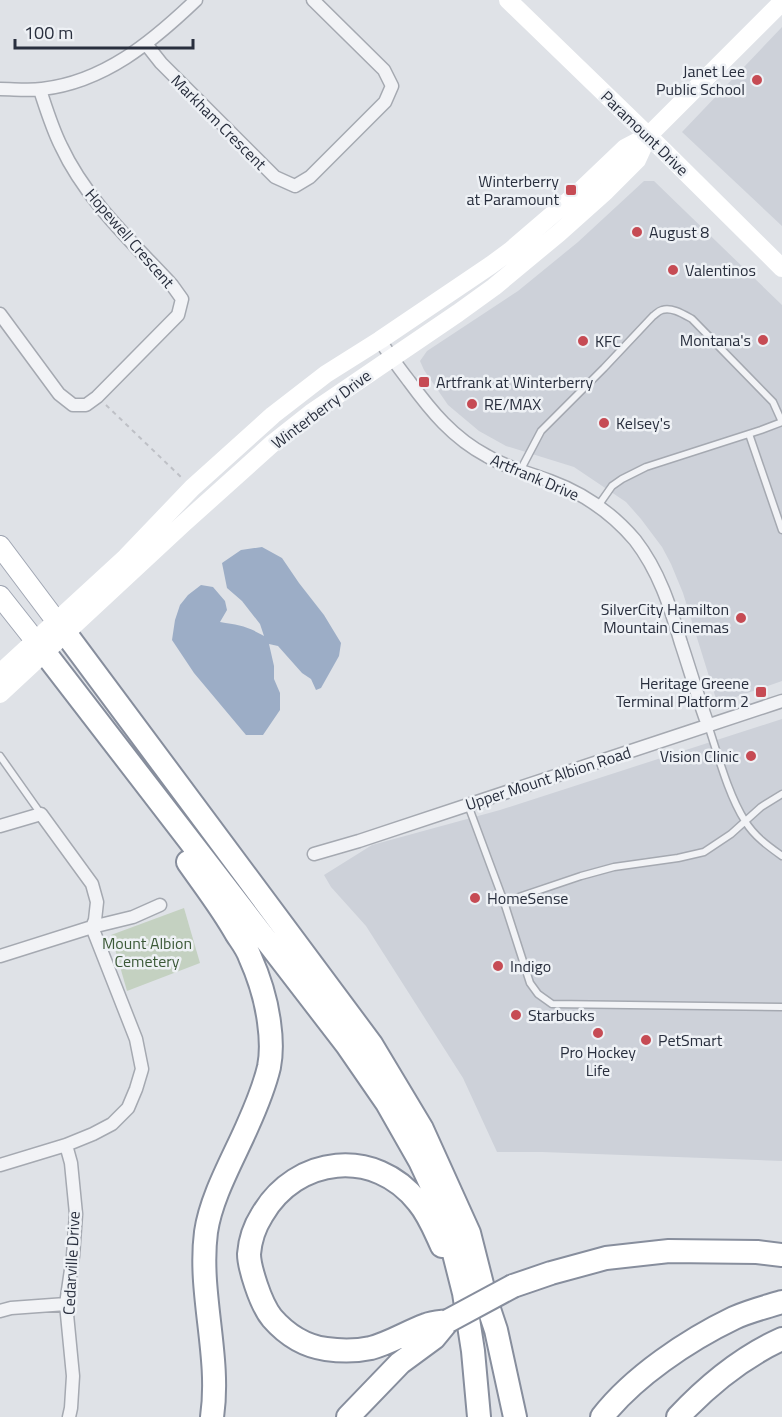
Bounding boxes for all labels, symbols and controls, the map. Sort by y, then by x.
scale bar [15,12,194,50]
text: 100 m [24,19,73,46]
place label: Janet Lee Public School [656,59,745,101]
street label: Markham Crescent [166,69,273,176]
marker: Janet Lee Public School [750,73,764,87]
street label: Paramount Drive [596,85,694,181]
place label: Winterberry at Paramount [466,169,559,211]
street label: Hopewell Crescent [80,183,180,293]
marker: Winterberry at Paramount [564,183,578,197]
place label: August 8 [649,220,709,244]
marker: August 8 [630,225,644,239]
place label: Valentinos [685,258,756,282]
marker: Valentinos [666,263,680,277]
place label: Montana's [680,328,751,352]
place label: KFC [595,329,621,353]
marker: Montana's [756,333,770,347]
marker: KFC [576,334,590,348]
street label: Winterberry Drive [266,364,376,454]
place label: Artfrank at Winterberry [436,370,593,394]
marker: Artfrank at Winterberry [417,375,431,389]
place label: RE/MAX [484,392,541,416]
marker: RE/MAX [465,397,479,411]
place label: Kelsey's [616,411,670,435]
marker: Kelsey's [597,416,611,430]
street label: Artfrank Drive [487,448,583,506]
place label: SilverCity Hamilton Mountain Cinemas [601,597,729,639]
marker: SilverCity Hamilton Mountain Cinemas [734,611,748,625]
place label: Heritage Greene Terminal Platform 2 [616,671,749,713]
marker: Heritage Greene Terminal Platform 2 [754,685,768,699]
street label: Upper Mount Albion Road [462,740,634,816]
place label: Vision Clinic [660,744,739,768]
marker: Vision Clinic [744,749,758,763]
place label: HomeSense [487,886,568,910]
marker: HomeSense [468,891,482,905]
park label: Mount Albion Cemetery [102,931,192,973]
place label: Indigo [510,954,551,978]
marker: Indigo [491,959,505,973]
place label: Starbucks [528,1003,595,1027]
marker: Starbucks [509,1008,523,1022]
marker: Pro Hockey Life [591,1026,605,1040]
place label: PetSmart [658,1028,723,1052]
marker: PetSmart [639,1033,653,1047]
place label: Pro Hockey Life [560,1040,636,1082]
street label: Cedarville Drive [56,1211,86,1315]

